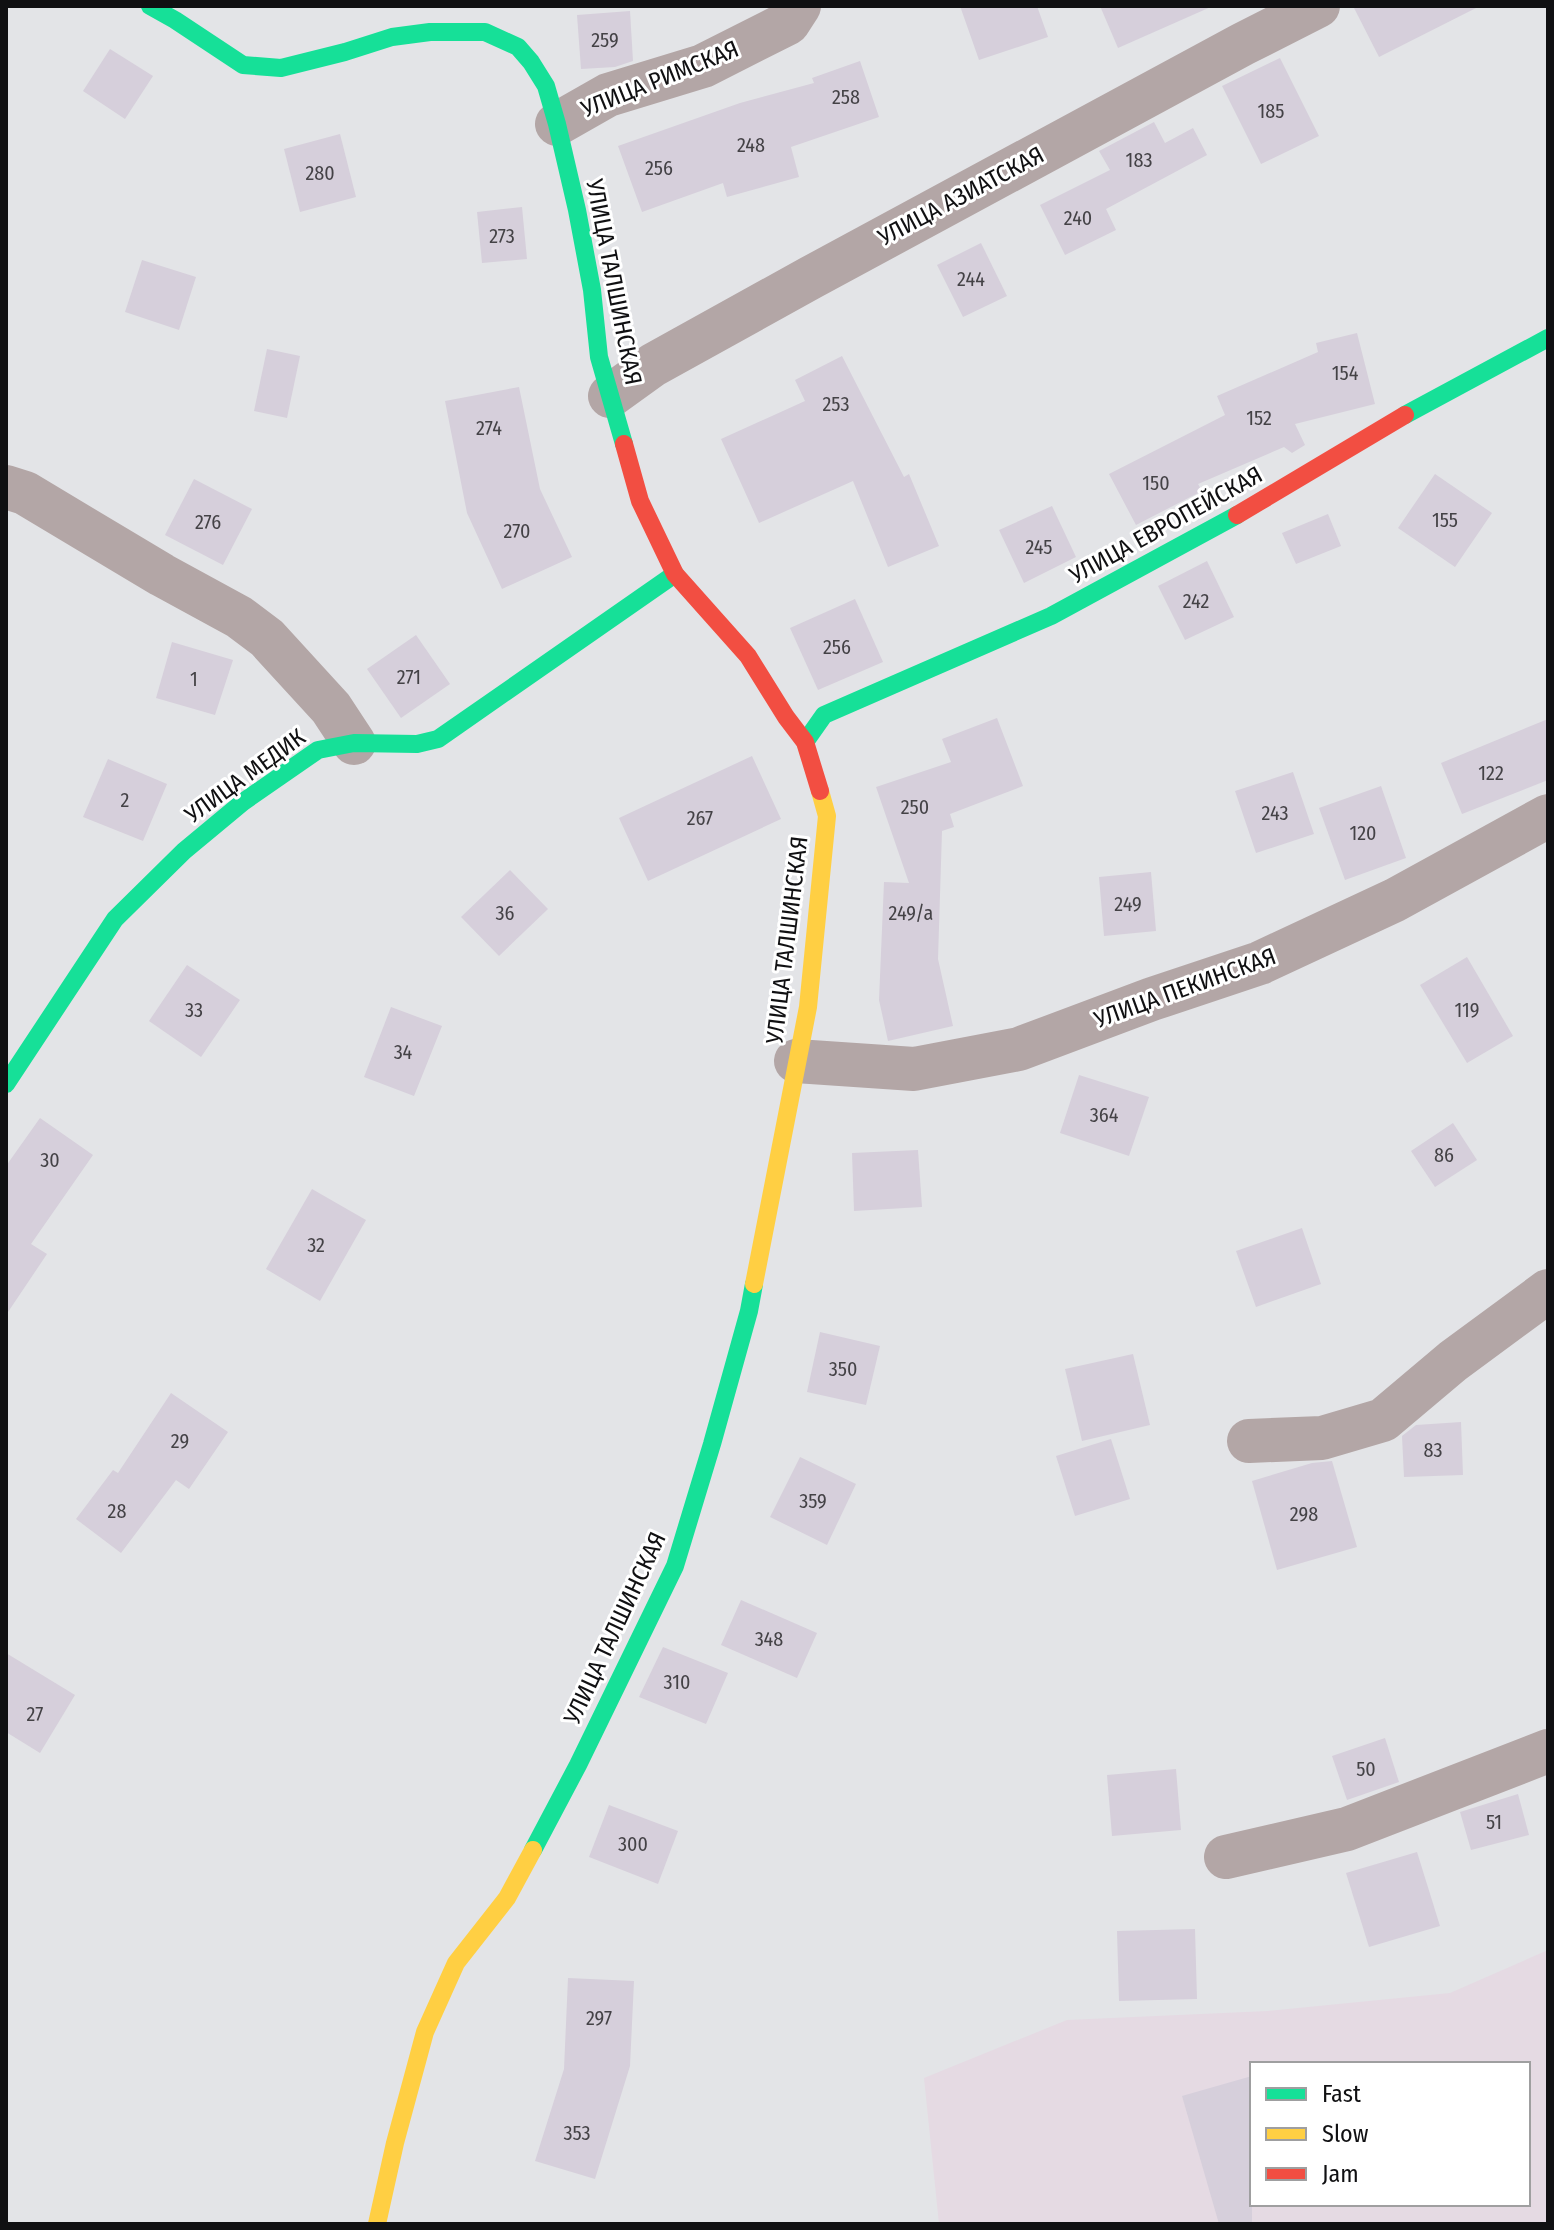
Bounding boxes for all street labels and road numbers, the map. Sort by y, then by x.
street label: УЛИЦА РИМСКАЯ [576,35,743,124]
street label: УЛИЦА АЗИАТСКАЯ [872,141,1049,252]
street label: УЛИЦА ТАЛШИНСКАЯ [580,176,648,387]
street label: УЛИЦА ЕВРОПЕЙСКАЯ [1064,460,1267,590]
street label: УЛИЦА МЕДИК [179,723,311,830]
street label: УЛИЦА ТАЛШИНСКАЯ [760,835,814,1046]
street label: УЛИЦА ПЕКИНСКАЯ [1090,942,1280,1034]
street label: УЛИЦА ТАЛШИНСКАЯ [558,1527,672,1729]

